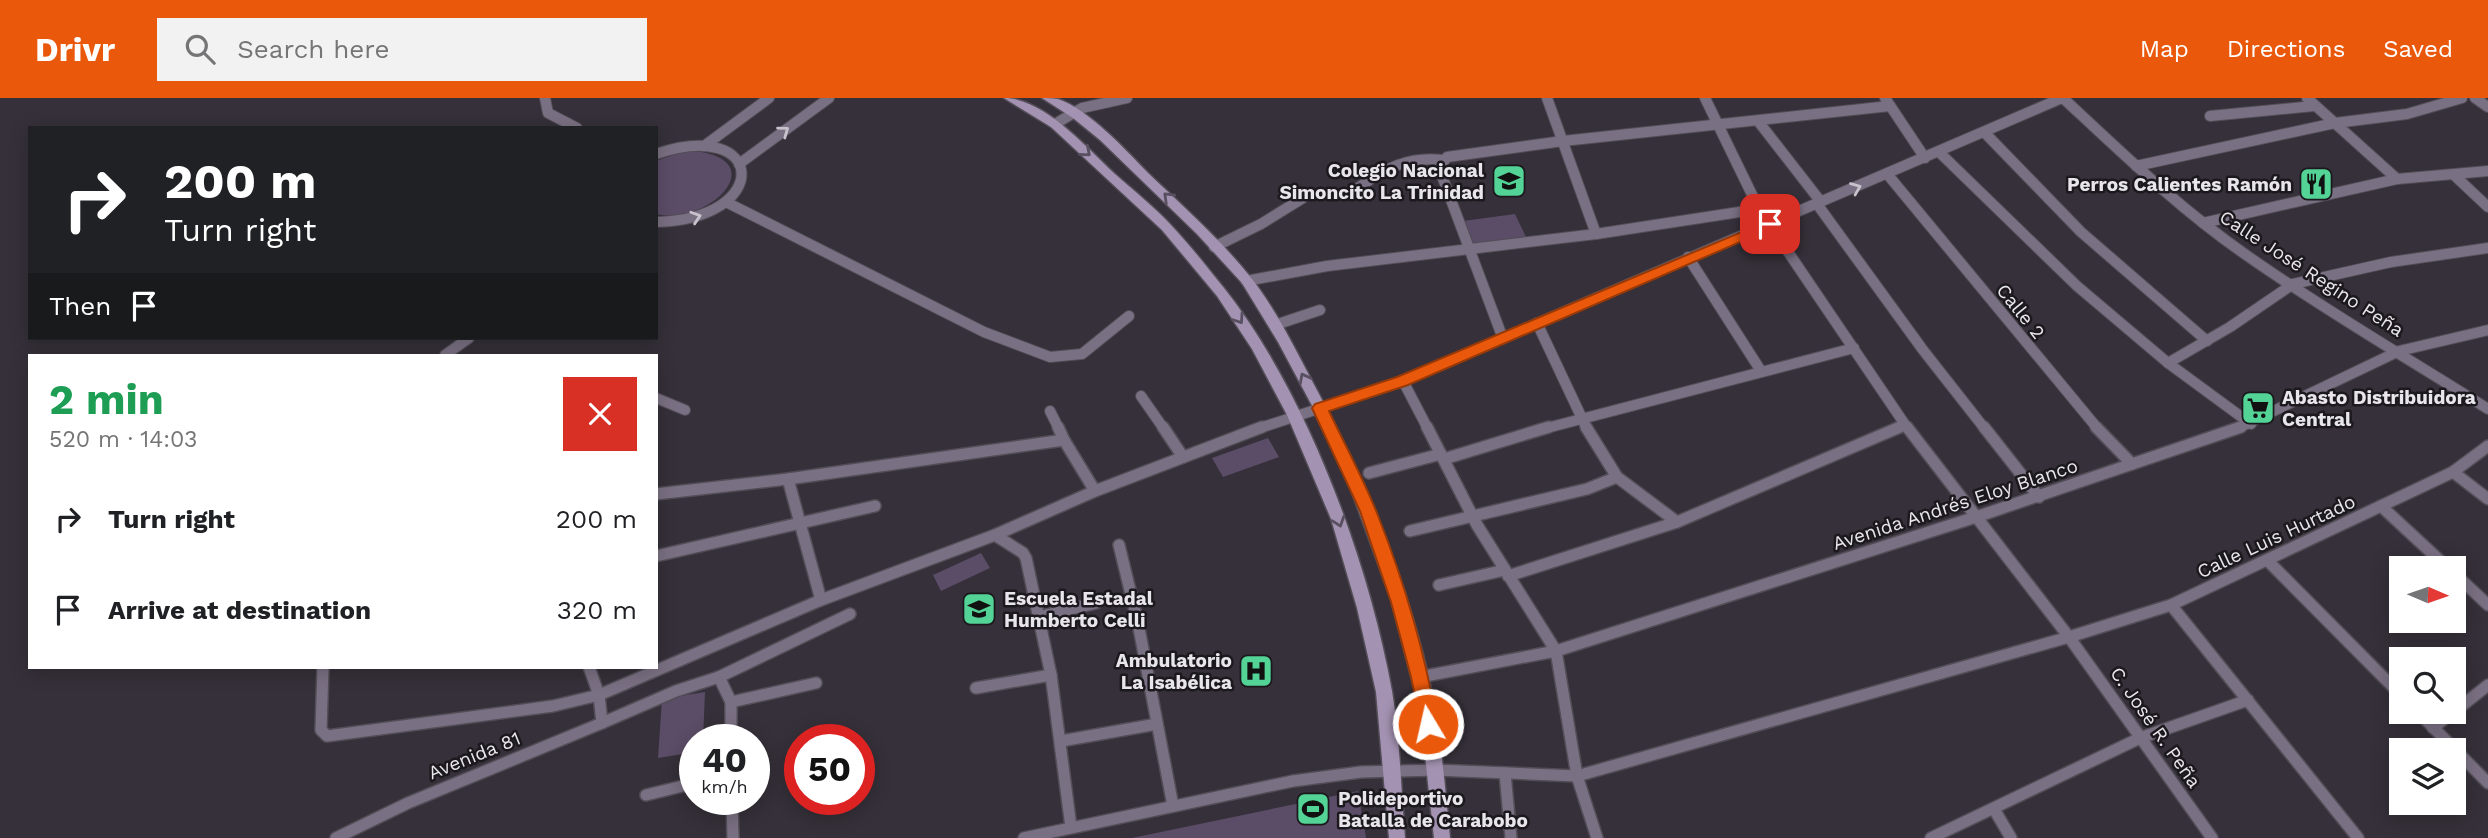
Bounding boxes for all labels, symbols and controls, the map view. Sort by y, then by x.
search box [157,18,647,81]
text: Drivr [35,30,115,69]
icon: search [181,30,219,68]
text: Search here [237,34,390,64]
text: Map [2140,35,2189,63]
text: Directions [2227,35,2345,63]
text: Saved [2383,35,2453,63]
one-way arrow [776,126,789,139]
one-way arrow [1077,143,1090,156]
text: 200 m [164,152,316,210]
icon: right [49,154,140,245]
place label: Colegio Nacional Simoncito La Trinidad [1279,159,1485,204]
school or university icon: Colegio Nacional Simoncito La Trinidad [1490,162,1528,200]
restaurant icon: Perros Calientes Ramón [2297,165,2335,203]
place label: Perros Calientes Ramón [2067,173,2292,196]
one-way arrow [1850,182,1862,196]
one-way arrow [1163,193,1176,206]
pin [1740,194,1800,254]
icon: arrive [1751,205,1789,243]
street label: Calle José Regino Peña [2215,205,2408,342]
text: Turn right [164,211,316,249]
one-way arrow [689,211,702,225]
street label: Calle 2 [1992,279,2050,343]
icon: arrive [125,287,163,325]
text: Then [49,291,111,321]
one-way arrow [1231,311,1243,324]
one-way arrow [1299,372,1312,385]
text: 2 min [49,375,164,424]
button: close [563,377,637,451]
place label: Abasto Distribuidora Central [2282,386,2476,431]
supermarket icon: Abasto Distribuidora Central [2239,389,2277,427]
text: 520 m · 14:03 [49,426,197,453]
street label: Avenida Andrés Eloy Blanco [1830,454,2081,555]
street label: Calle Luis Hurtado [2193,490,2359,583]
icon: right [49,500,87,538]
text: Turn right [108,504,235,534]
text: 200 m [556,504,637,534]
one-way arrow [1331,516,1345,528]
north arrow [2389,556,2466,634]
map controls [2389,556,2466,815]
place label: Escuela Estadal Humberto Celli [1004,587,1154,632]
school or university icon: Escuela Estadal Humberto Celli [960,590,998,628]
icon: arrive [49,591,87,629]
text: Arrive at destination [108,595,371,625]
text: 320 m [557,595,637,625]
button: search [2389,647,2466,724]
place label: Ambulatorio La Isabélica [1116,649,1232,694]
hospital icon: Ambulatorio La Isabélica [1237,652,1275,690]
street label: C. José R. Peña [2105,662,2206,792]
position arrow [1391,687,1465,761]
speed limit sign: 50 [784,724,875,815]
street label: Avenida 81 [425,727,524,784]
button: layers [2389,738,2466,815]
text: 40 [702,739,747,781]
text: km/h [701,776,748,797]
place label: Polideportivo Batalla de Carabobo [1338,787,1528,832]
sports icon: Polideportivo Batalla de Carabobo [1294,790,1332,828]

